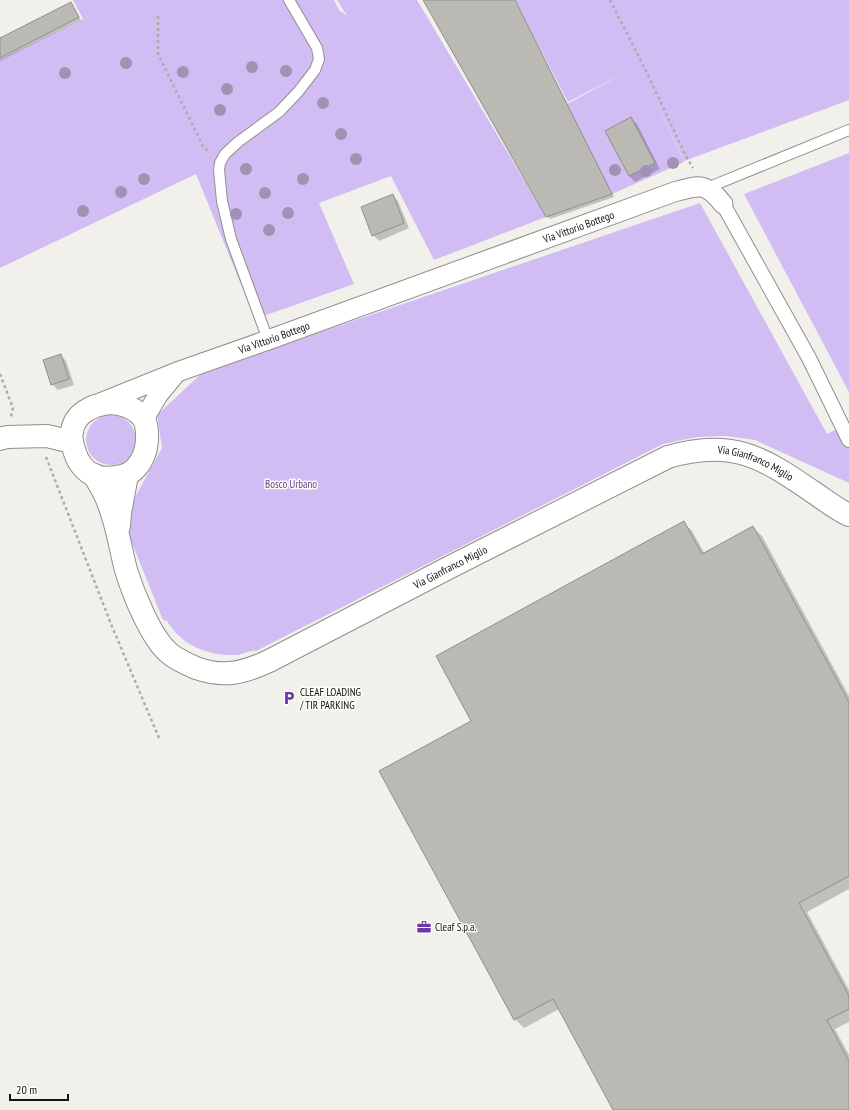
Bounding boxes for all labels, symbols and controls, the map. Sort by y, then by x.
street label: Via Vittorio Bottego [540,207,616,246]
street label: Via Vittorio Bottego [236,318,312,357]
street label: Via Gianfranco Miglio [716,442,796,484]
park label: Bosco Urbano [265,477,317,491]
street label: Via Gianfranco Miglio [410,542,490,592]
place label: CLEAF LOADING / TIR PARKING [299,685,361,712]
parking icon: CLEAF LOADING / TIR PARKING [281,690,297,706]
office icon: Cleaf S.p.a. [416,919,432,935]
place label: Cleaf S.p.a. [435,920,476,934]
scale bar [10,1076,68,1102]
text: 20 m [16,1082,37,1097]

